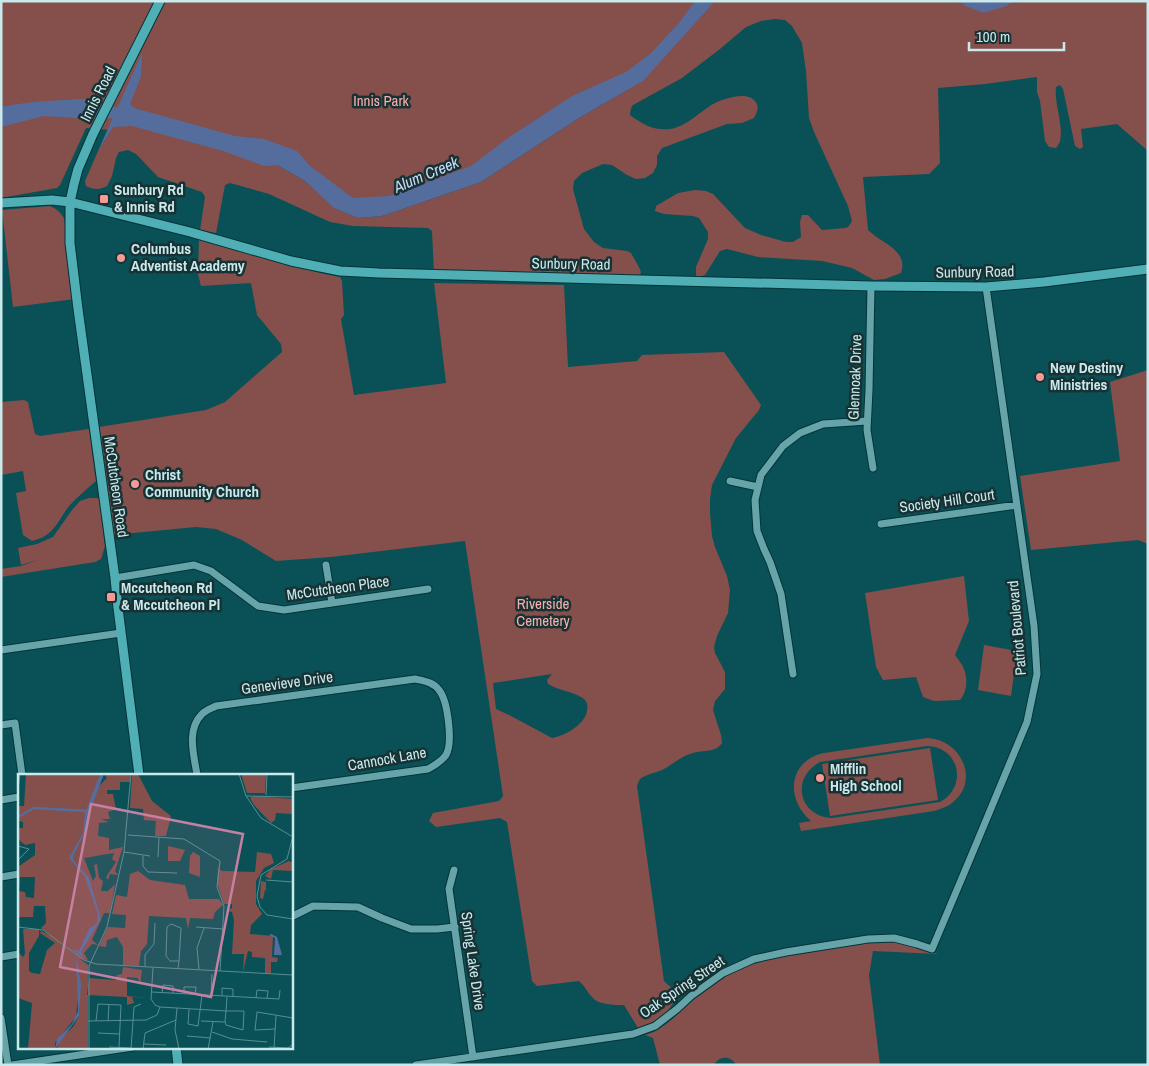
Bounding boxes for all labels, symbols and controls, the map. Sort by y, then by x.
scale bar [969,20,1064,52]
text: 100 m [976,26,1010,47]
street label: Innis Road [75,62,120,125]
park label: Innis Park [353,90,410,111]
water label: Alum Creek [389,150,462,198]
place label: Sunbury Rd & Innis Rd [114,179,184,217]
marker: Sunbury Rd & Innis Rd [98,193,110,205]
place label: Columbus Adventist Academy [131,238,245,276]
marker: Columbus Adventist Academy [115,252,127,264]
street label: Sunbury Road [532,252,611,275]
street label: Sunbury Road [935,260,1014,283]
street label: Glennoak Drive [843,334,866,420]
place label: New Destiny Ministries [1050,357,1123,395]
marker: New Destiny Ministries [1034,371,1046,383]
street label: McCutcheon Road [99,435,134,539]
place label: Christ Community Church [145,464,259,502]
marker: Christ Community Church [129,478,141,490]
street label: Society Hill Court [898,483,996,518]
street label: McCutcheon Place [285,570,391,605]
place label: Mccutcheon Rd & Mccutcheon Pl [121,577,220,615]
street label: Patriot Boulevard [1002,580,1031,676]
marker: Mccutcheon Rd & Mccutcheon Pl [105,591,117,603]
park label: Riverside Cemetery [516,593,571,631]
street label: Genevieve Drive [240,666,334,699]
street label: Cannock Lane [346,741,428,776]
place label: Mifflin High School [830,758,902,796]
marker: Mifflin High School [814,772,826,784]
inset map [18,774,292,1048]
street label: Spring Lake Drive [456,910,491,1012]
street label: Oak Spring Street [635,950,729,1023]

